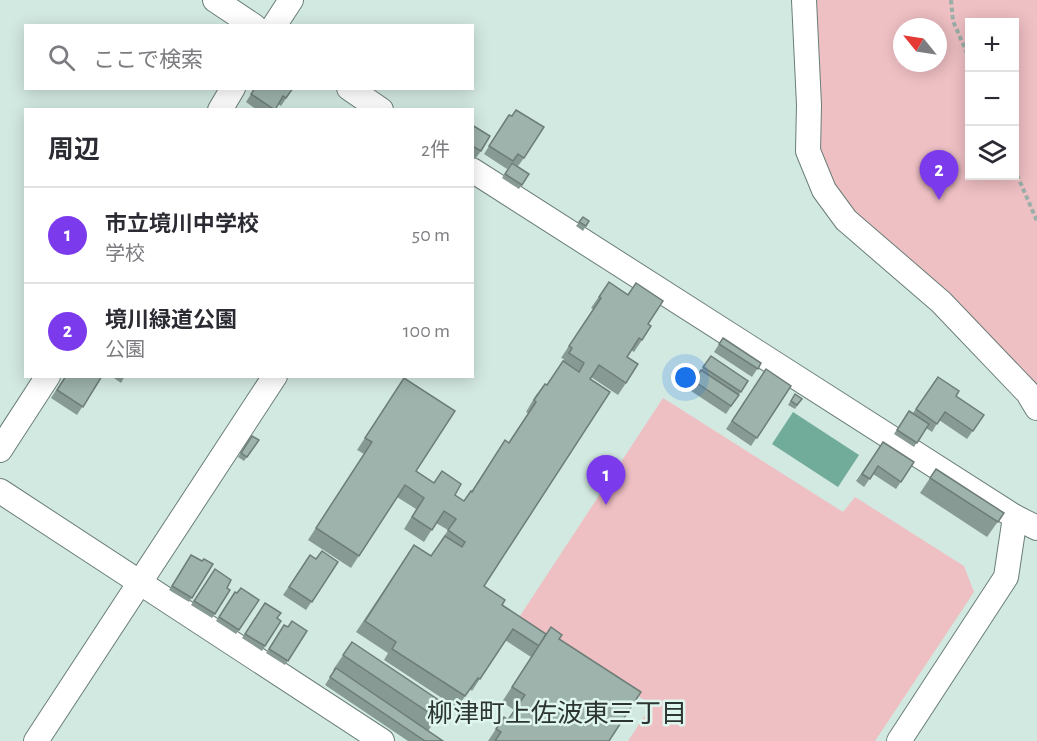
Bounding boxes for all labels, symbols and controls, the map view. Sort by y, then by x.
north arrow [893,18,947,72]
map controls [965,18,1019,180]
button: + [965,18,1019,72]
search box [24,24,474,90]
icon: search [45,41,78,74]
text: ここで検索 [93,49,203,71]
button: − [965,72,1019,126]
button: layers [965,126,1019,180]
text: 周辺 [48,137,100,163]
text: 2件 [421,140,450,160]
pin: 2 [920,150,958,200]
text: 市立境川中学校 [105,213,259,235]
text: 1 [64,225,71,245]
text: 50 m [412,225,450,245]
text: 学校 [105,244,145,264]
text: 境川緑道公園 [105,309,237,331]
text: 2 [63,321,72,341]
text: 100 m [403,321,450,341]
text: 公園 [105,340,145,360]
your location [671,363,700,392]
pin: 1 [586,456,626,505]
district label: 柳津町上佐波東三丁目 [427,700,687,727]

